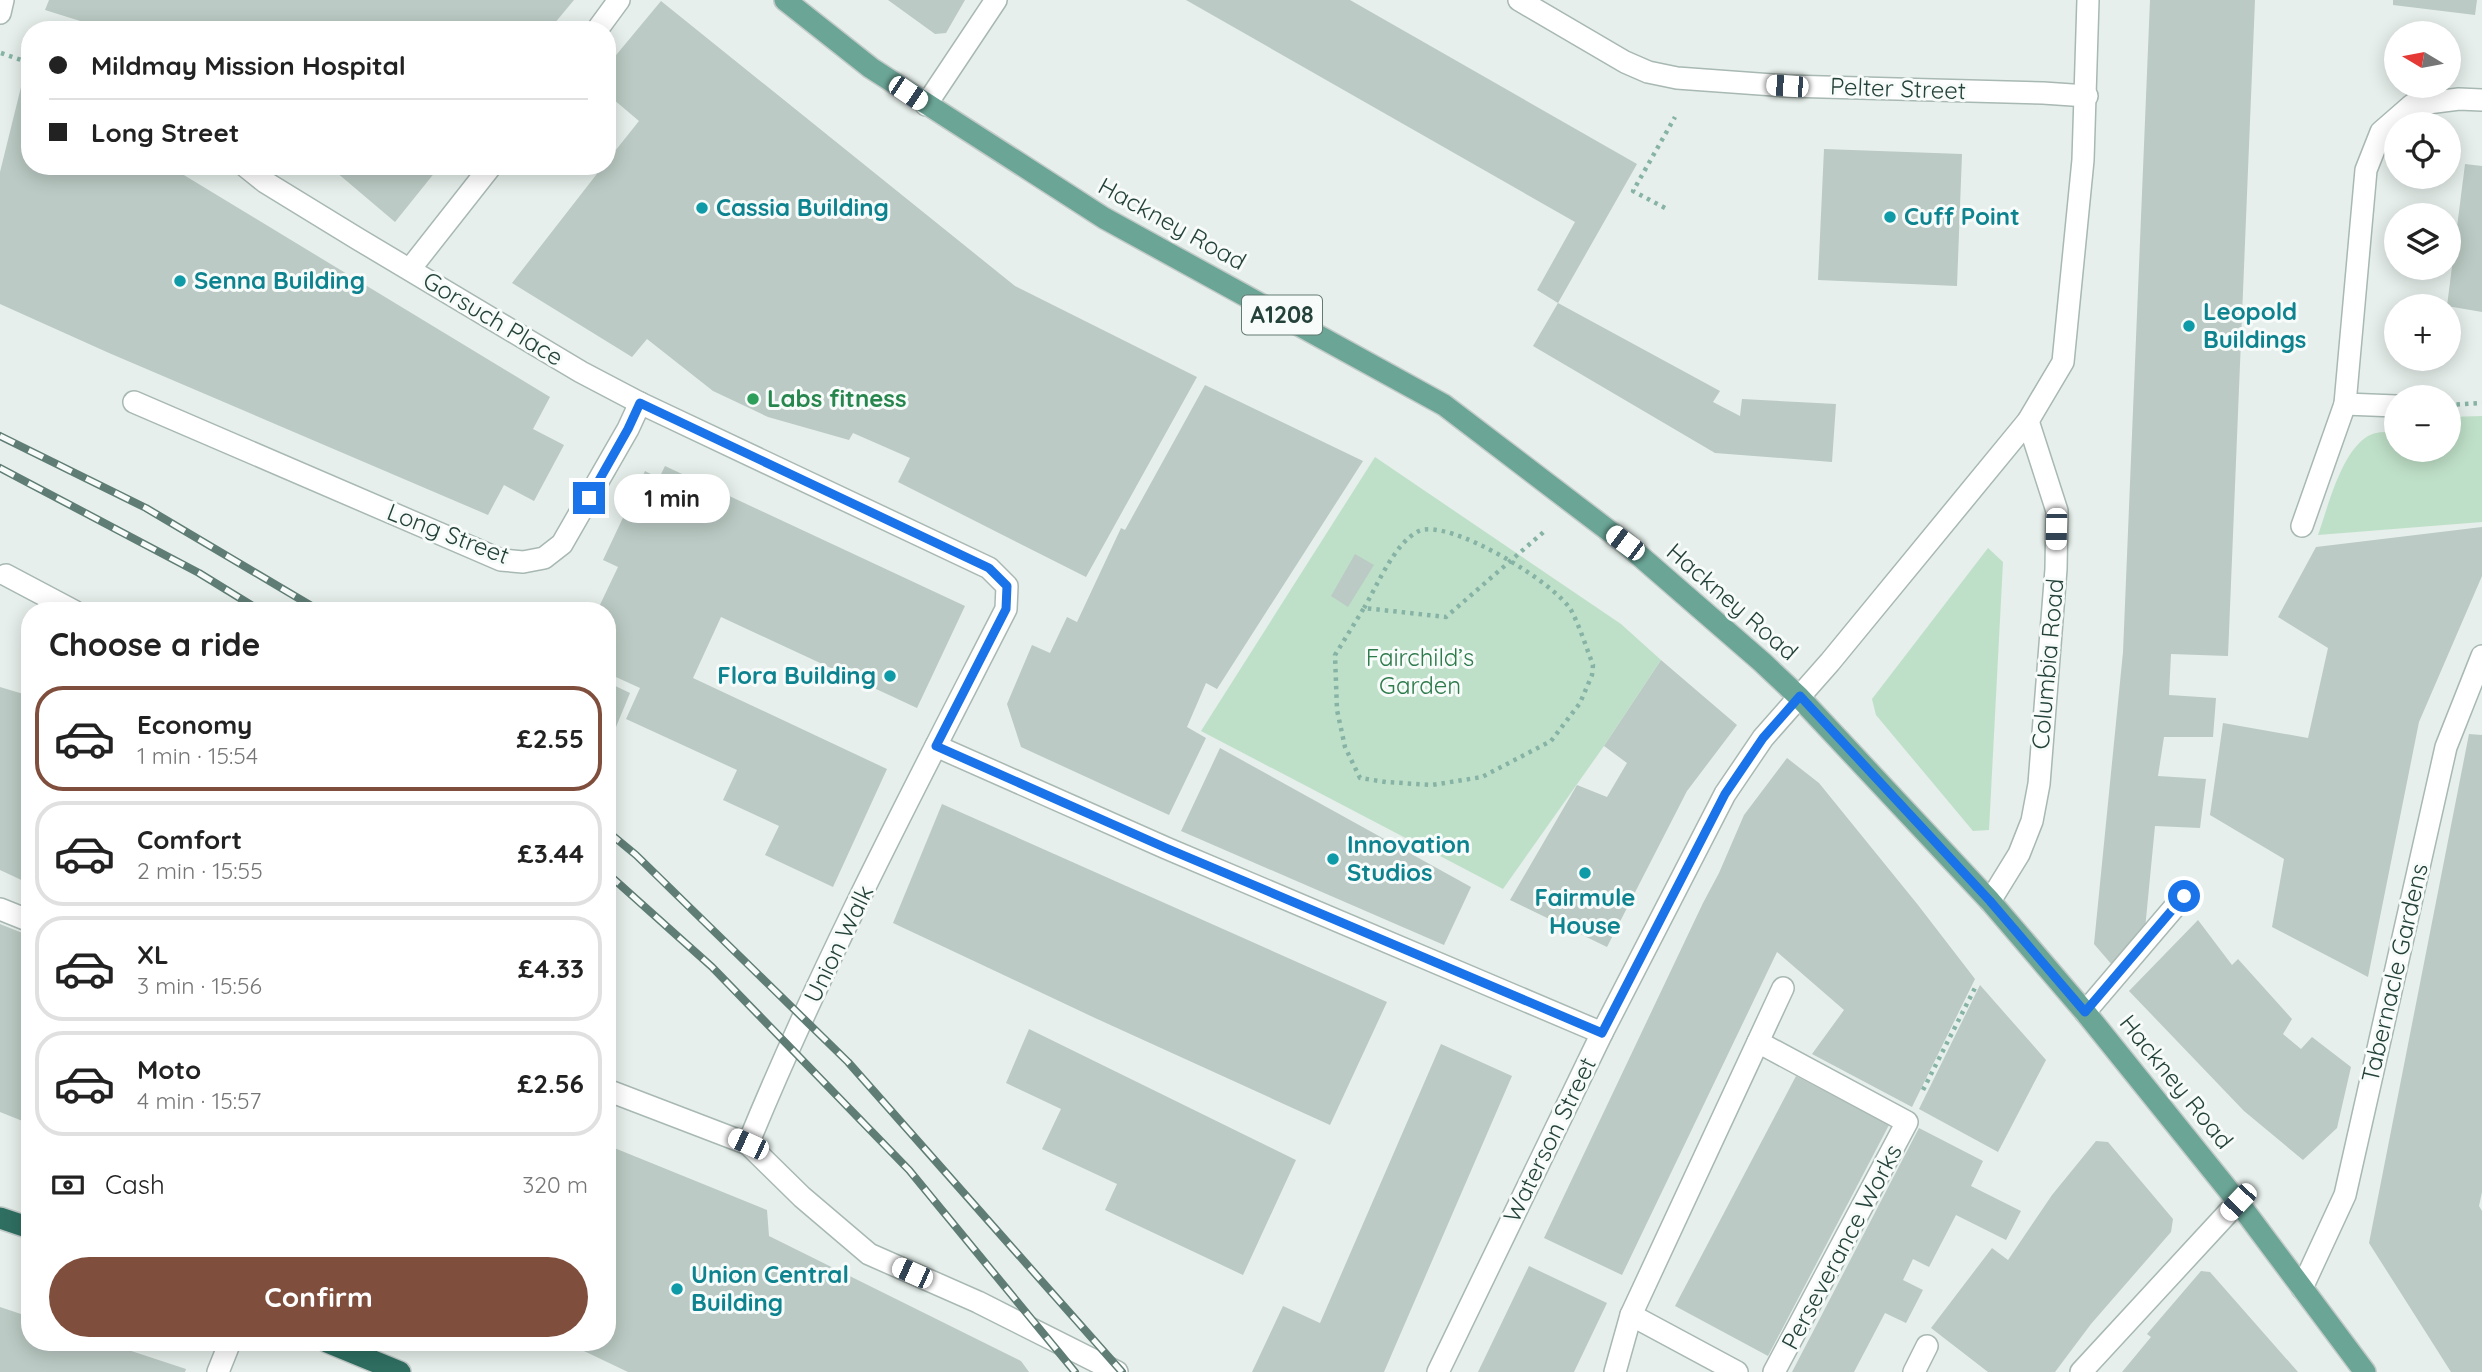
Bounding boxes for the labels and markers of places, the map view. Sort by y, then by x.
place label: Cassia Building [716,192,889,222]
marker: Cassia Building [694,200,710,216]
place label: Cuff Point [1904,201,2020,231]
marker: Cuff Point [1882,209,1898,225]
place label: Senna Building [194,265,365,295]
marker: Senna Building [172,273,188,289]
place label: Leopold Buildings [2203,296,2306,354]
marker: Leopold Buildings [2181,318,2197,334]
place label: Labs fitness [767,383,907,413]
marker: Labs fitness [745,391,761,407]
place label: Flora Building [717,660,876,690]
marker: Flora Building [882,668,898,684]
place label: Innovation Studios [1347,829,1470,887]
marker: Innovation Studios [1325,851,1341,867]
marker: Fairmule House [1577,865,1593,881]
place label: Fairmule House [1535,882,1635,940]
place label: Union Central Building [691,1259,849,1317]
marker: Union Central Building [669,1281,685,1297]

